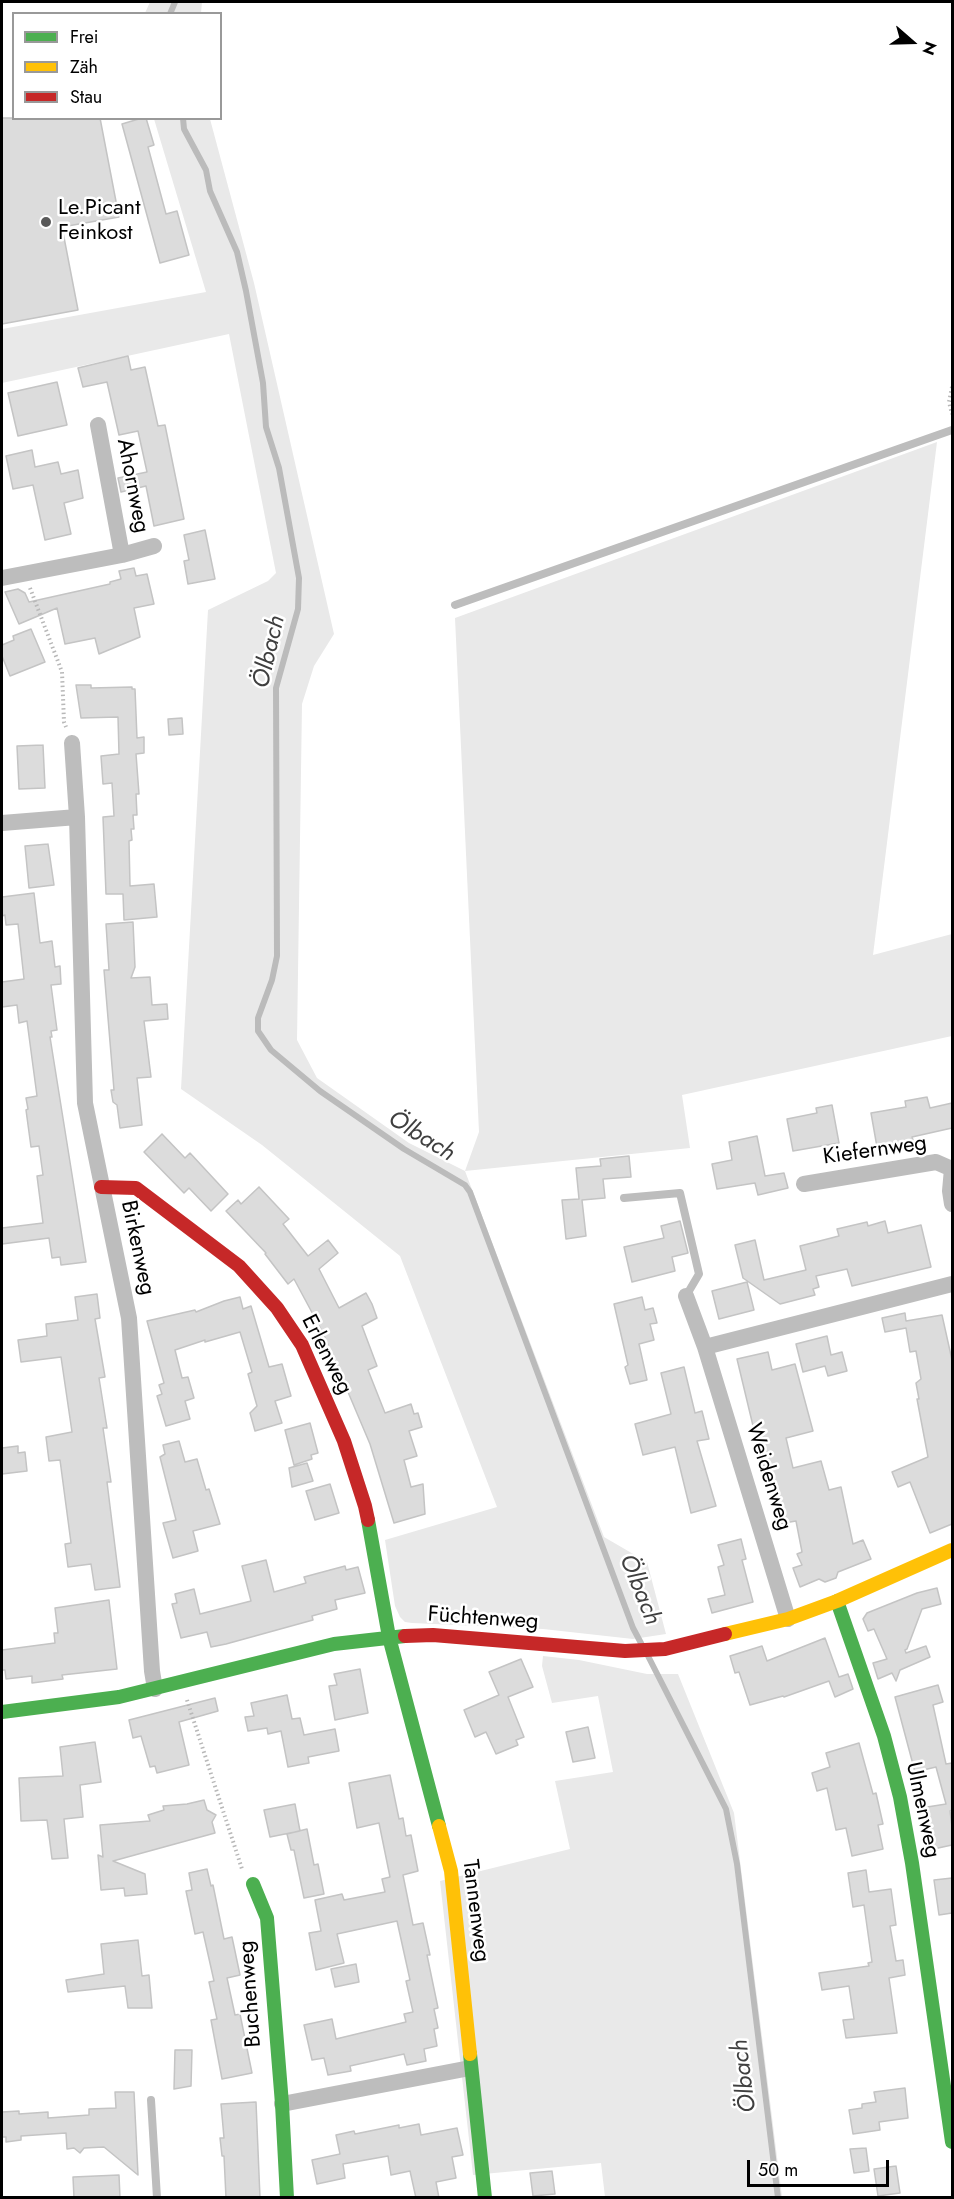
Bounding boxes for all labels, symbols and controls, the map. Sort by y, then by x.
legend [12,12,222,120]
north arrow [882,12,942,72]
text: Frei [70,24,99,50]
text: N [916,38,942,58]
text: Zäh [70,54,98,80]
text: Stau [70,84,102,110]
place label: Le.Picant Feinkost [58,196,140,248]
marker: Le.Picant Feinkost [39,215,53,229]
street label: Ahornweg [110,437,154,535]
water label: Ölbach [248,613,292,691]
water label: Ölbach [382,1105,460,1169]
street label: Kiefernweg [821,1131,929,1171]
street label: Birkenweg [114,1198,160,1298]
street label: Erlenweg [295,1311,357,1399]
street label: Weidenweg [739,1420,797,1534]
water label: Ölbach [612,1550,666,1630]
street label: Füchtenweg [427,1602,539,1636]
street label: Ulmenweg [899,1760,945,1860]
street label: Tannenweg [456,1858,494,1964]
street label: Buchenweg [234,1940,268,2048]
water label: Ölbach [726,2038,764,2114]
scale bar [750,2148,892,2186]
text: 50 m [758,2157,798,2183]

